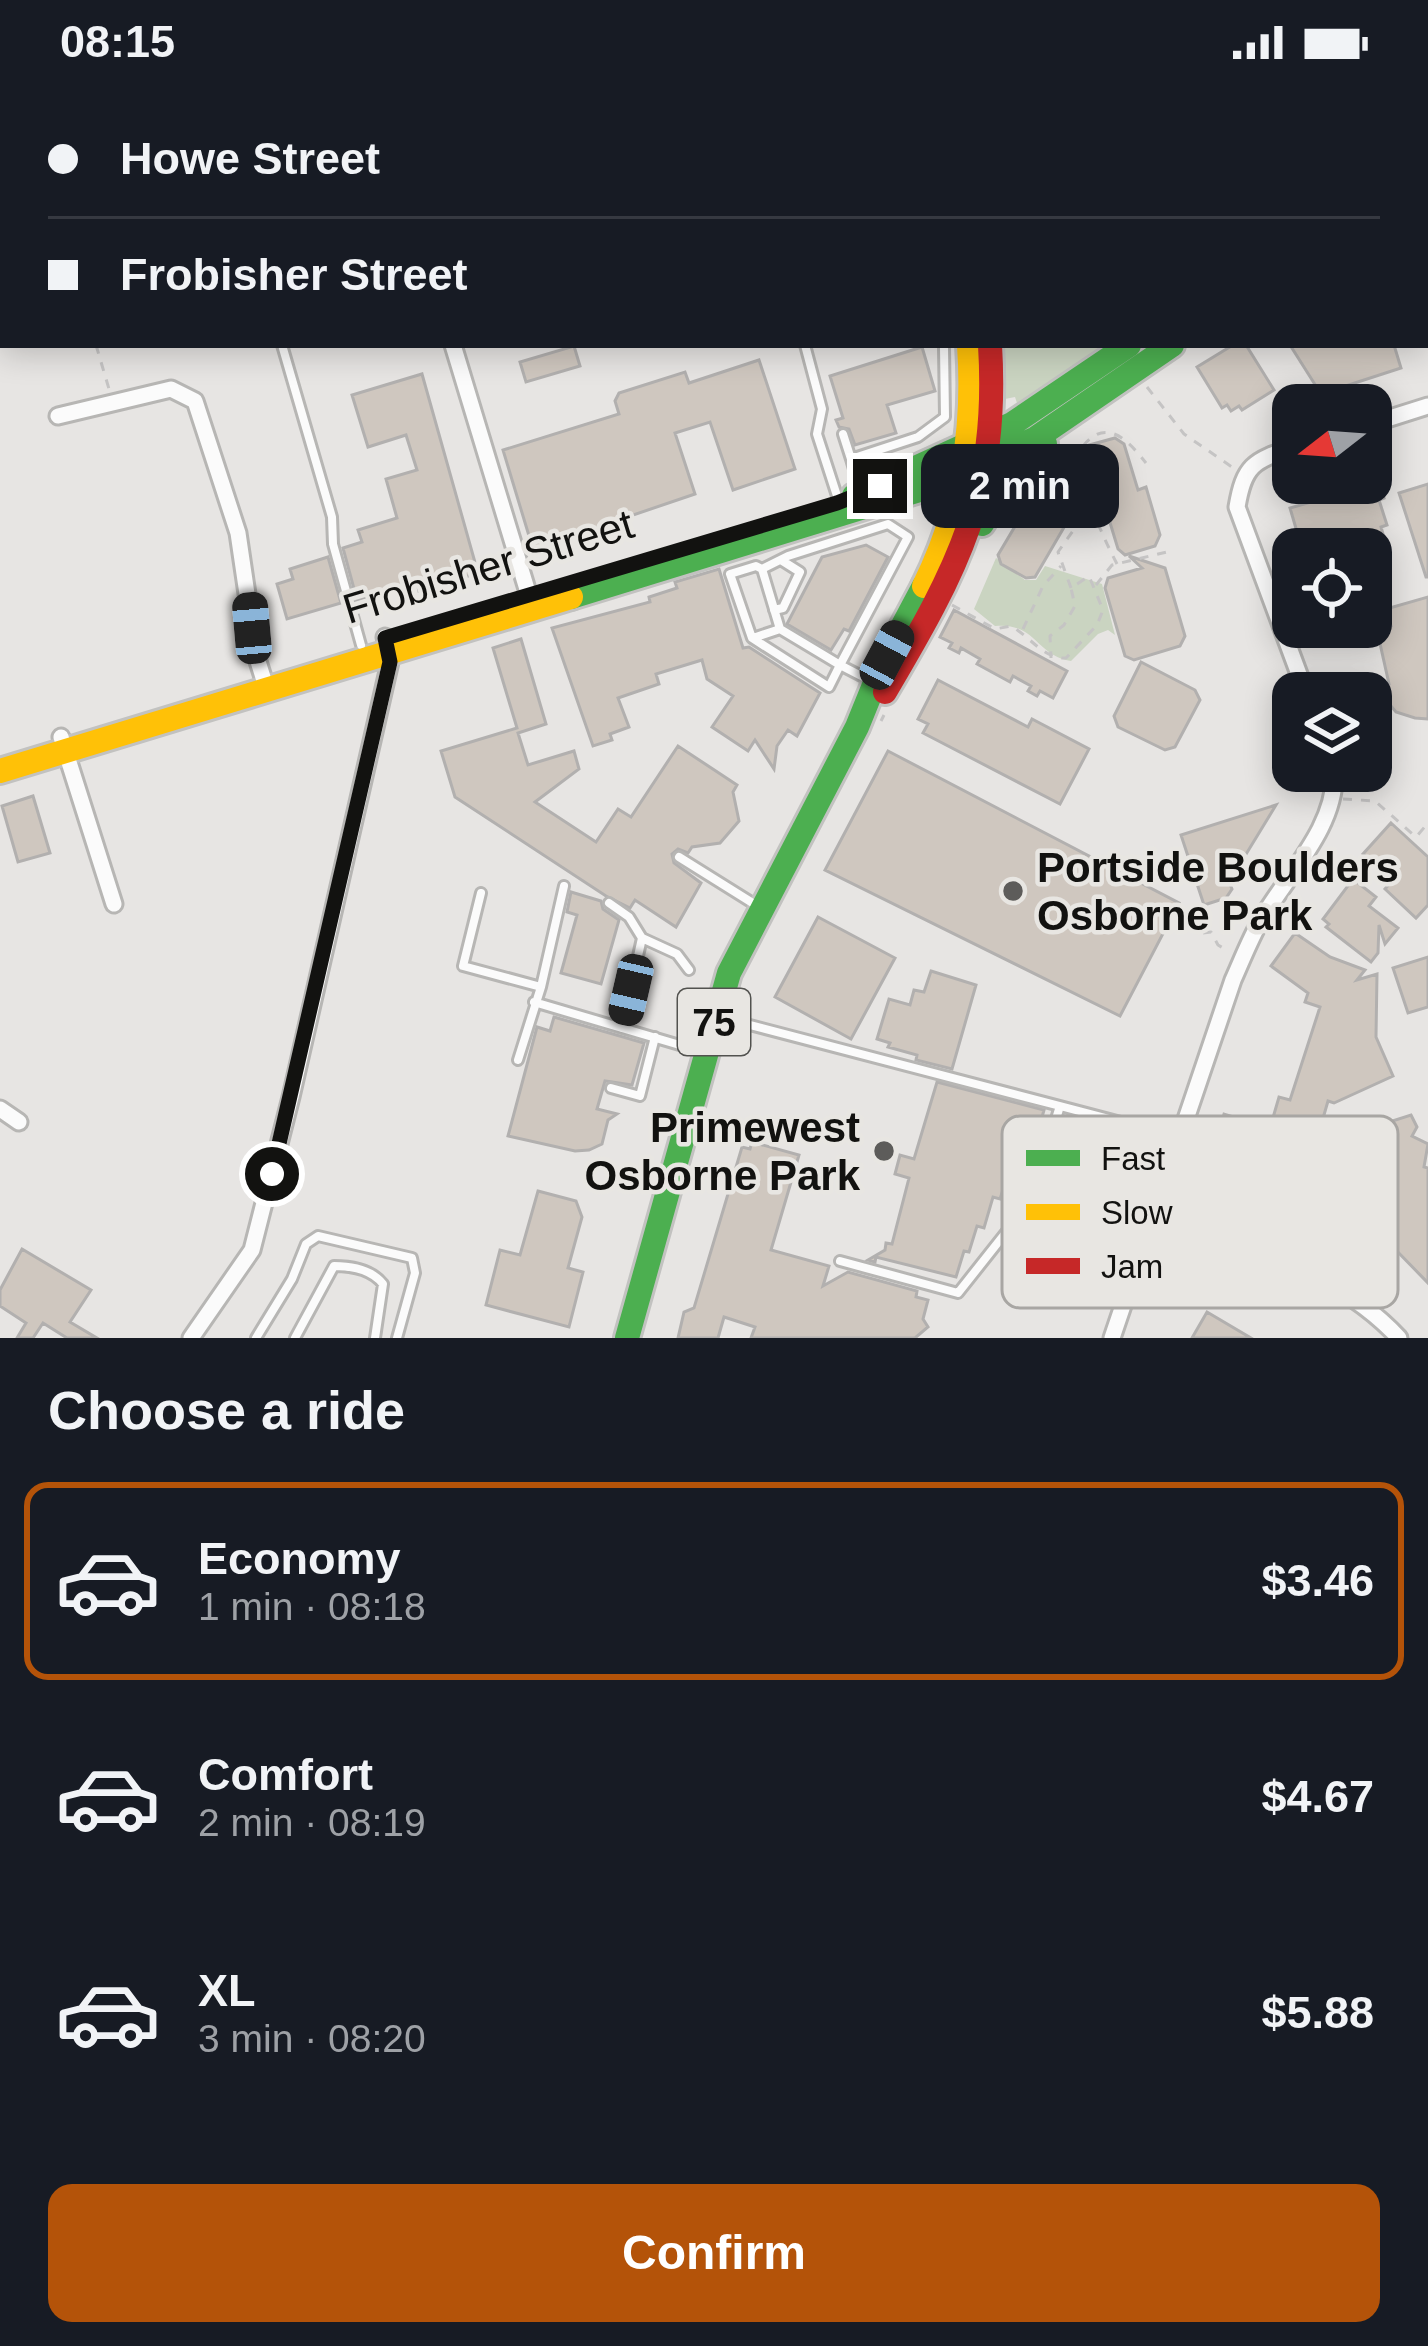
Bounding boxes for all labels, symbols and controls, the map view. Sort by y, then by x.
text: 08:15 [60,16,175,67]
text: Howe Street [120,133,380,184]
text: Frobisher Street [120,249,468,300]
north arrow [1272,384,1392,504]
map controls [1272,384,1392,792]
callout: 2 min [922,444,1120,528]
route end [853,459,907,513]
text: 2 min [969,464,1071,507]
street label: Frobisher Street [337,500,639,633]
button: locate [1272,528,1392,648]
car [231,591,273,665]
car [854,615,920,695]
button: layers [1272,672,1392,792]
place label: Portside Boulders Osborne Park [1037,844,1399,939]
marker: Portside Boulders Osborne Park [1000,878,1026,904]
car [605,951,657,1029]
road number: 75 [678,989,750,1055]
place label: Primewest Osborne Park [585,1104,861,1199]
legend [1002,1116,1398,1308]
marker: Primewest Osborne Park [871,1138,897,1164]
text: Fast [1101,1140,1165,1177]
route start [245,1147,299,1201]
text: Slow [1101,1194,1173,1231]
text: Jam [1101,1248,1163,1285]
text: Choose a ride [48,1380,405,1440]
icon: car [54,1527,162,1635]
text: Economy [198,1533,401,1584]
text: $3.46 [1261,1555,1374,1606]
text: 1 min · 08:18 [198,1585,426,1628]
icon: car [54,1743,162,1851]
text: Comfort [198,1749,373,1800]
text: $4.67 [1261,1771,1374,1822]
text: 2 min · 08:19 [198,1801,426,1844]
icon: car [54,1959,162,2067]
text: XL [198,1965,256,2016]
text: $5.88 [1261,1987,1374,2038]
text: 3 min · 08:20 [198,2017,426,2060]
button: Confirm [48,2184,1380,2322]

